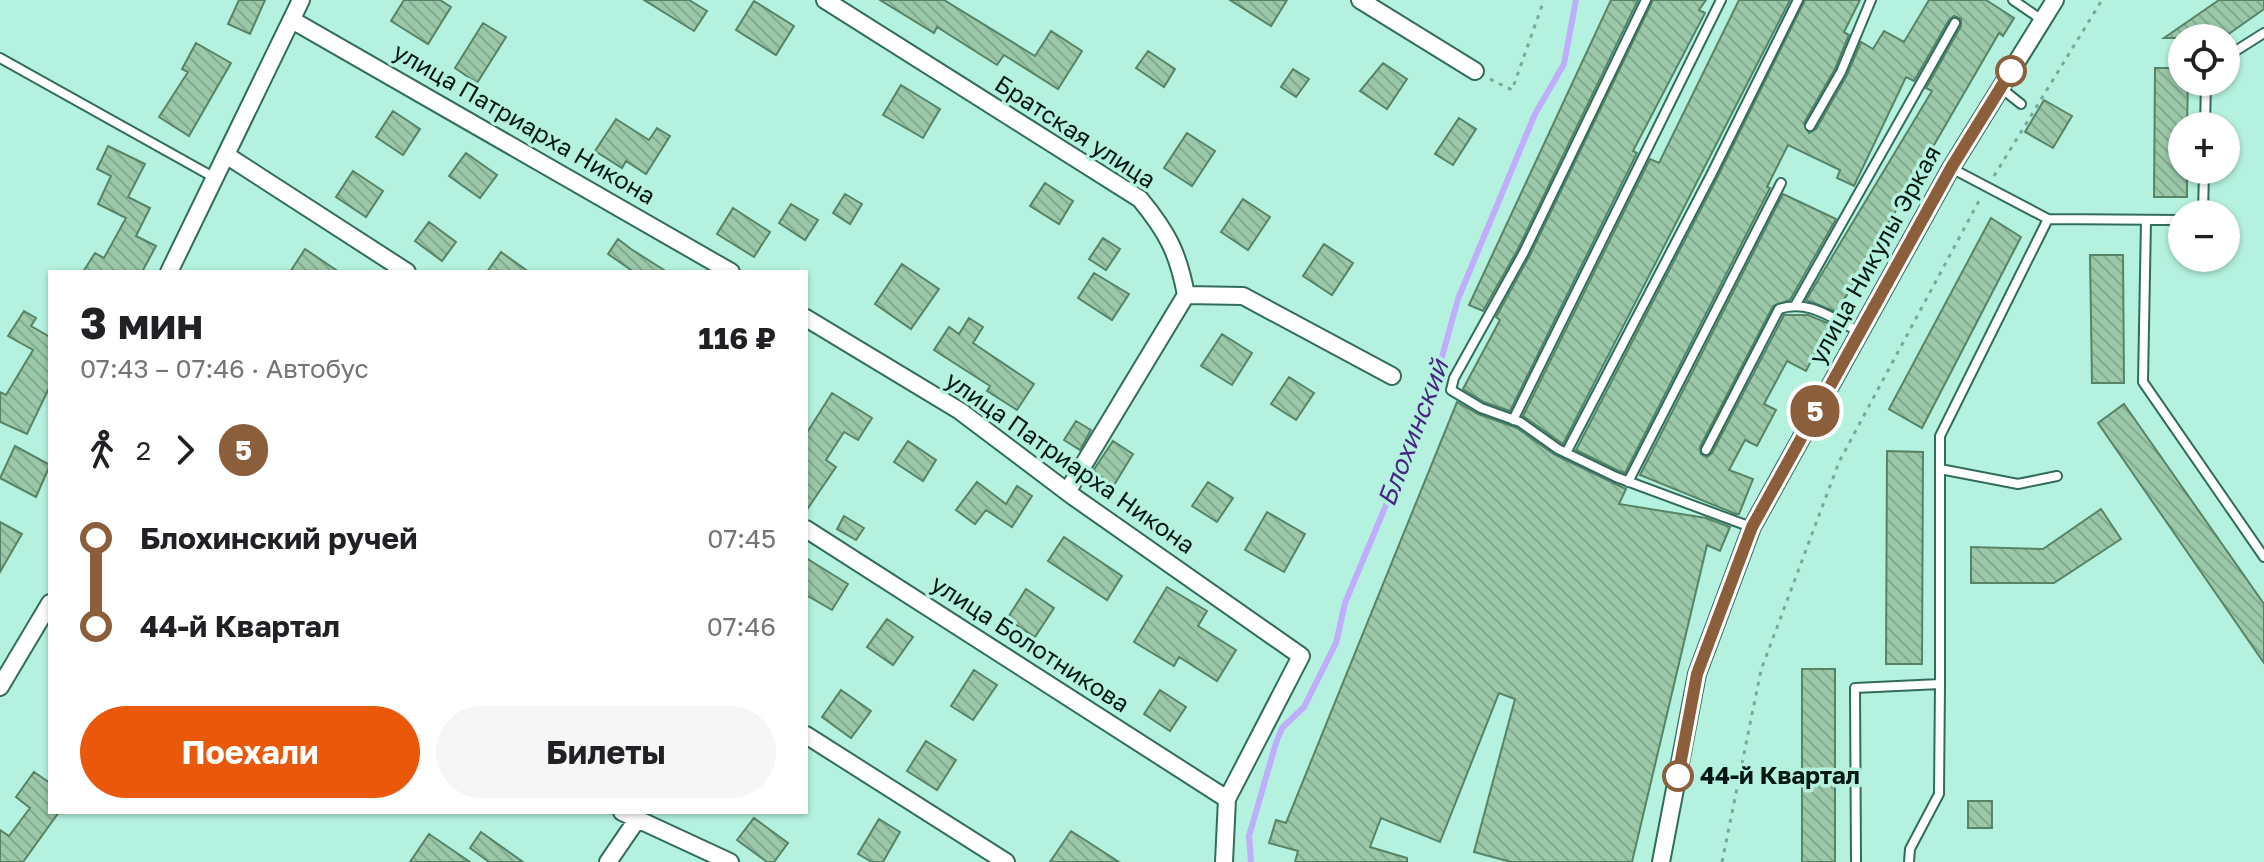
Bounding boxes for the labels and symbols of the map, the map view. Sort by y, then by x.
street label: улица Патриарха Никона [388,36,661,210]
unlabelled marker [1996,56,2026,86]
street label: Братская улица [990,68,1162,193]
street label: улица Никулы Эркая [1801,140,1946,369]
water label: Блохинский [1370,353,1455,510]
street label: улица Патриарха Никона [941,364,1201,559]
line badge: 5 [1789,385,1841,437]
street label: улица Болотникова [926,568,1135,718]
place label: 44-й Квартал [1700,760,1860,789]
marker: 44-й Квартал [1663,761,1693,791]

